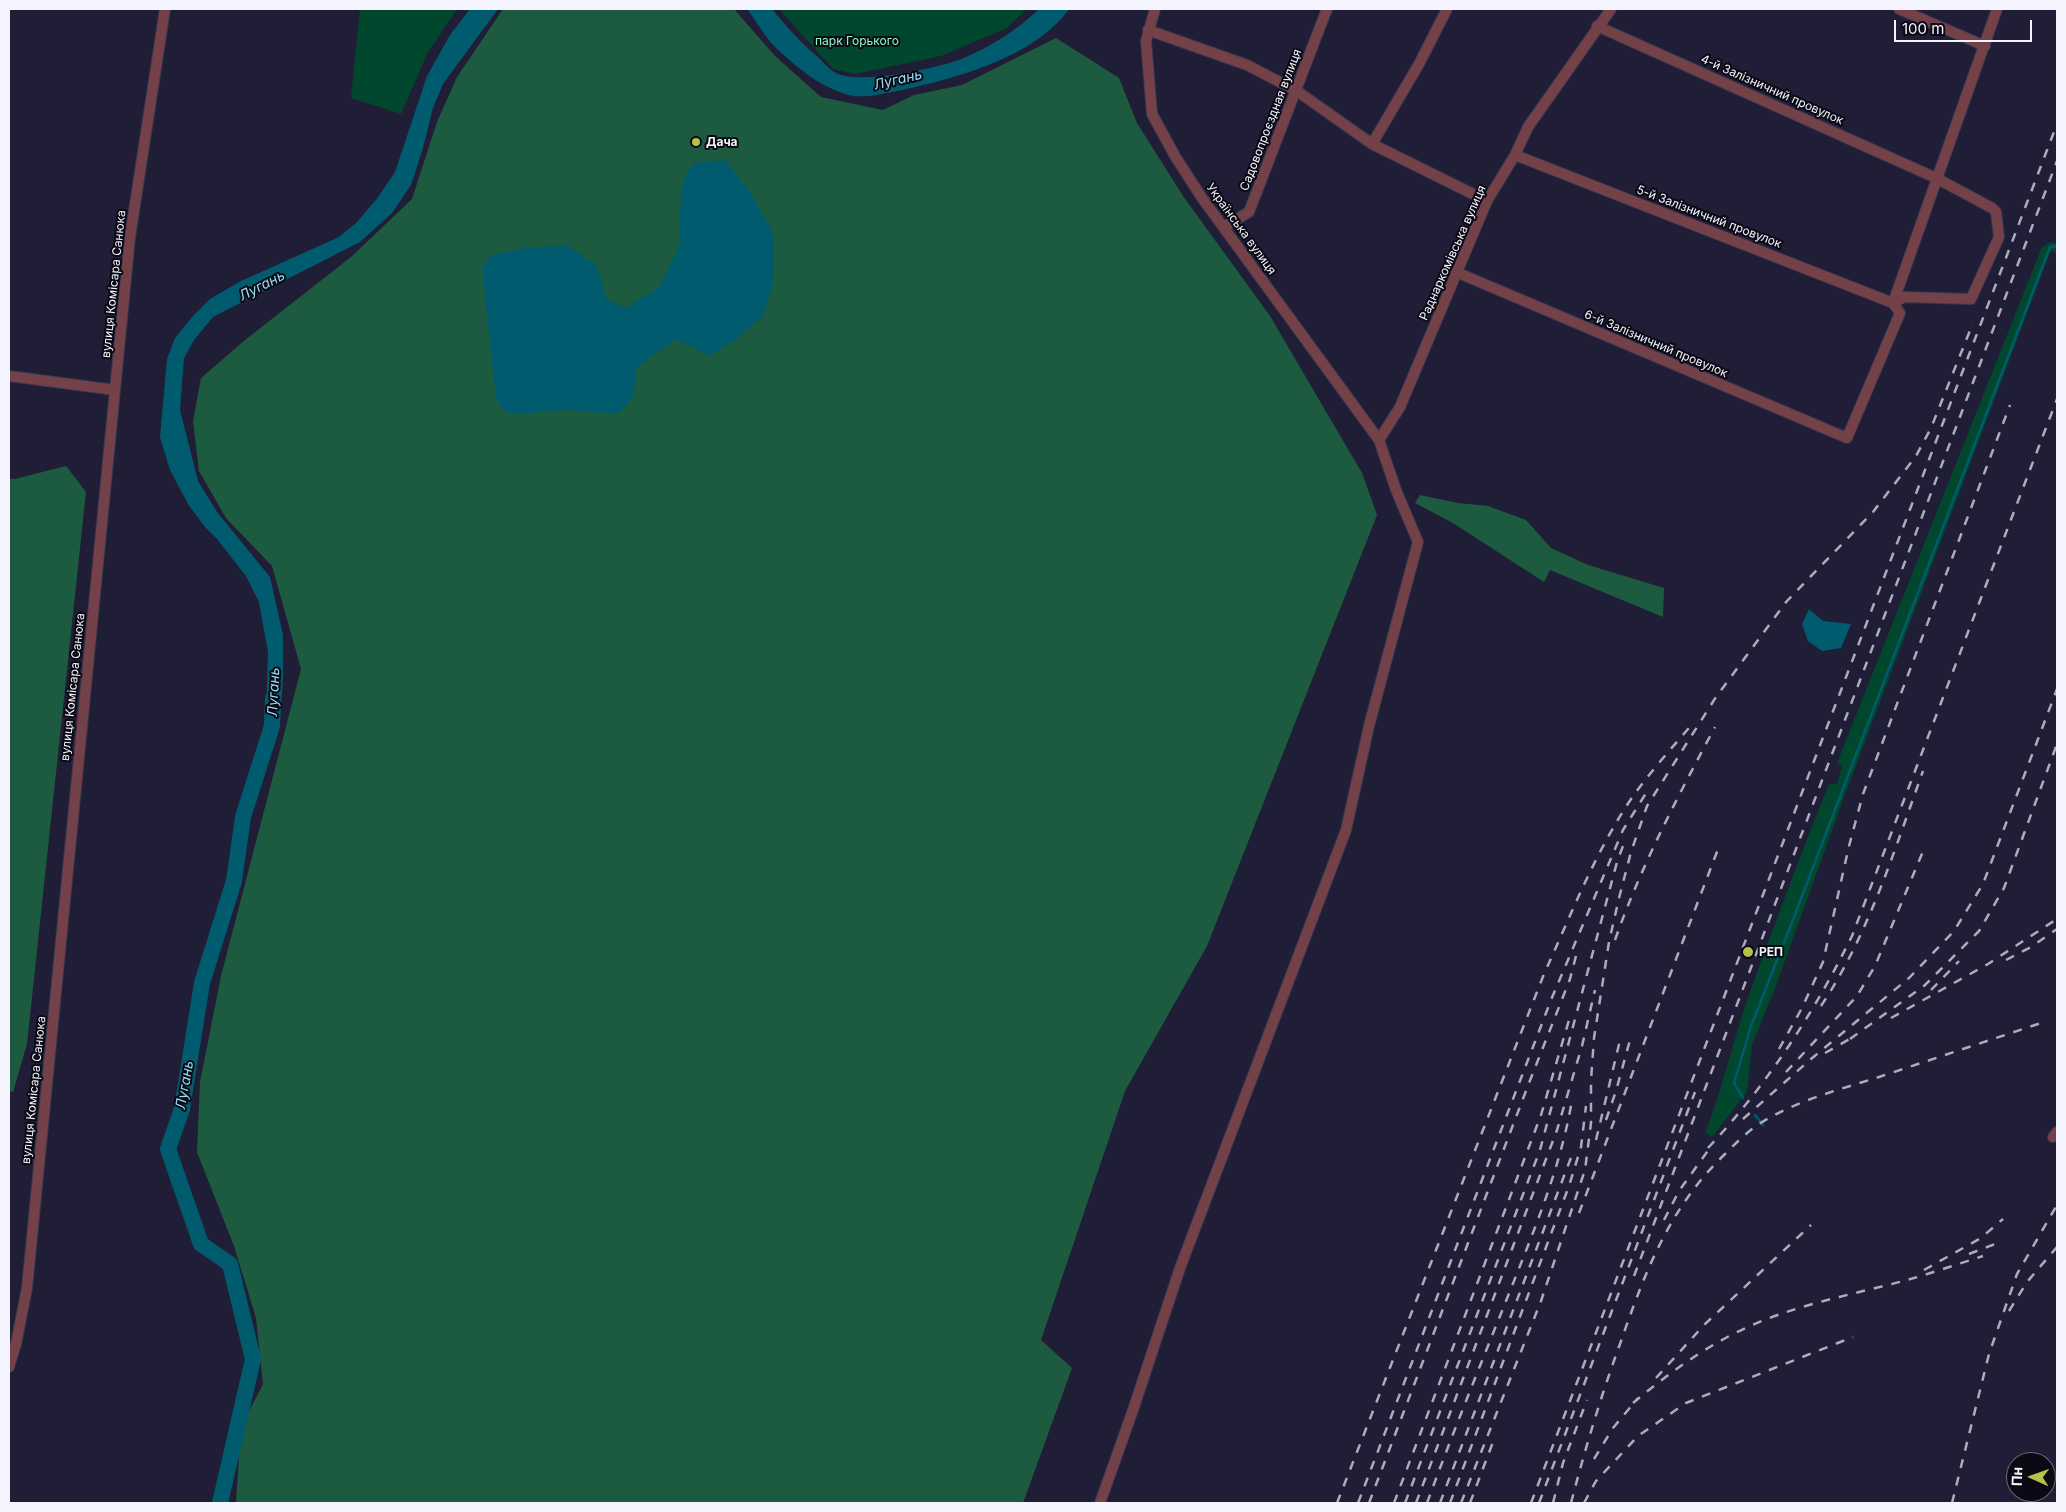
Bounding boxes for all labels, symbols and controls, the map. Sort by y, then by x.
scale bar [1896,10,2034,42]
text: 100 m [1902,19,1944,38]
park label: парк Горького [815,34,899,48]
street label: Садовопроєздная вулиця [1237,47,1305,193]
street label: 4-й Залізничний провулок [1698,52,1846,128]
water label: Лугань [872,66,924,94]
place label: Дача [706,135,738,149]
marker: Дача [690,136,702,148]
street label: Українська вулиця [1203,181,1279,277]
street label: Раднаркомівська вулиця [1417,183,1489,323]
street label: 5-й Залізничний провулок [1634,183,1784,251]
street label: вулиця Комісара Санюка [99,209,129,359]
water label: Лугань [236,267,288,305]
street label: 6-й Залізничний провулок [1582,307,1730,381]
street label: вулиця Комісара Санюка [58,612,88,762]
water label: Лугань [264,667,284,717]
marker: РЕП [1741,945,1755,959]
place label: РЕП [1759,945,1783,959]
street label: вулиця Комісара Санюка [19,1015,49,1165]
water label: Лугань [172,1059,198,1111]
north arrow [2006,1452,2056,1502]
text: Пн [2008,1467,2025,1486]

